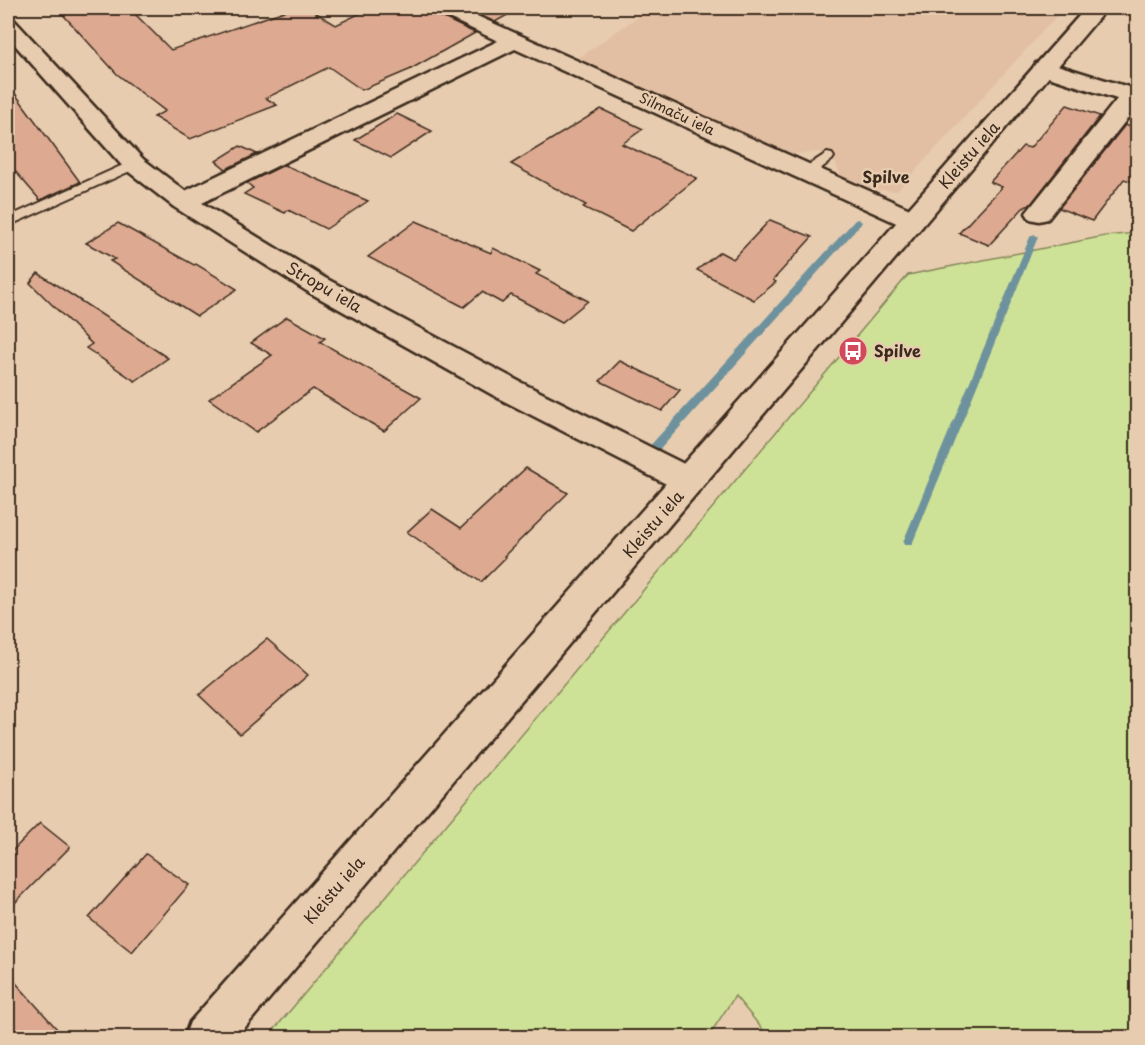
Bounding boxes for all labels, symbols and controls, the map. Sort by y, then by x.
street label: Silmaču iela [636,87,719,140]
street label: Kleistu iela [932,115,1004,193]
district label: Spilve [863,164,910,188]
street label: Stropu iela [282,255,367,318]
bus stop icon: Spilve [837,335,869,367]
place label: Spilve [874,338,921,362]
street label: Kleistu iela [616,484,688,562]
street label: Kleistu iela [297,850,369,928]

